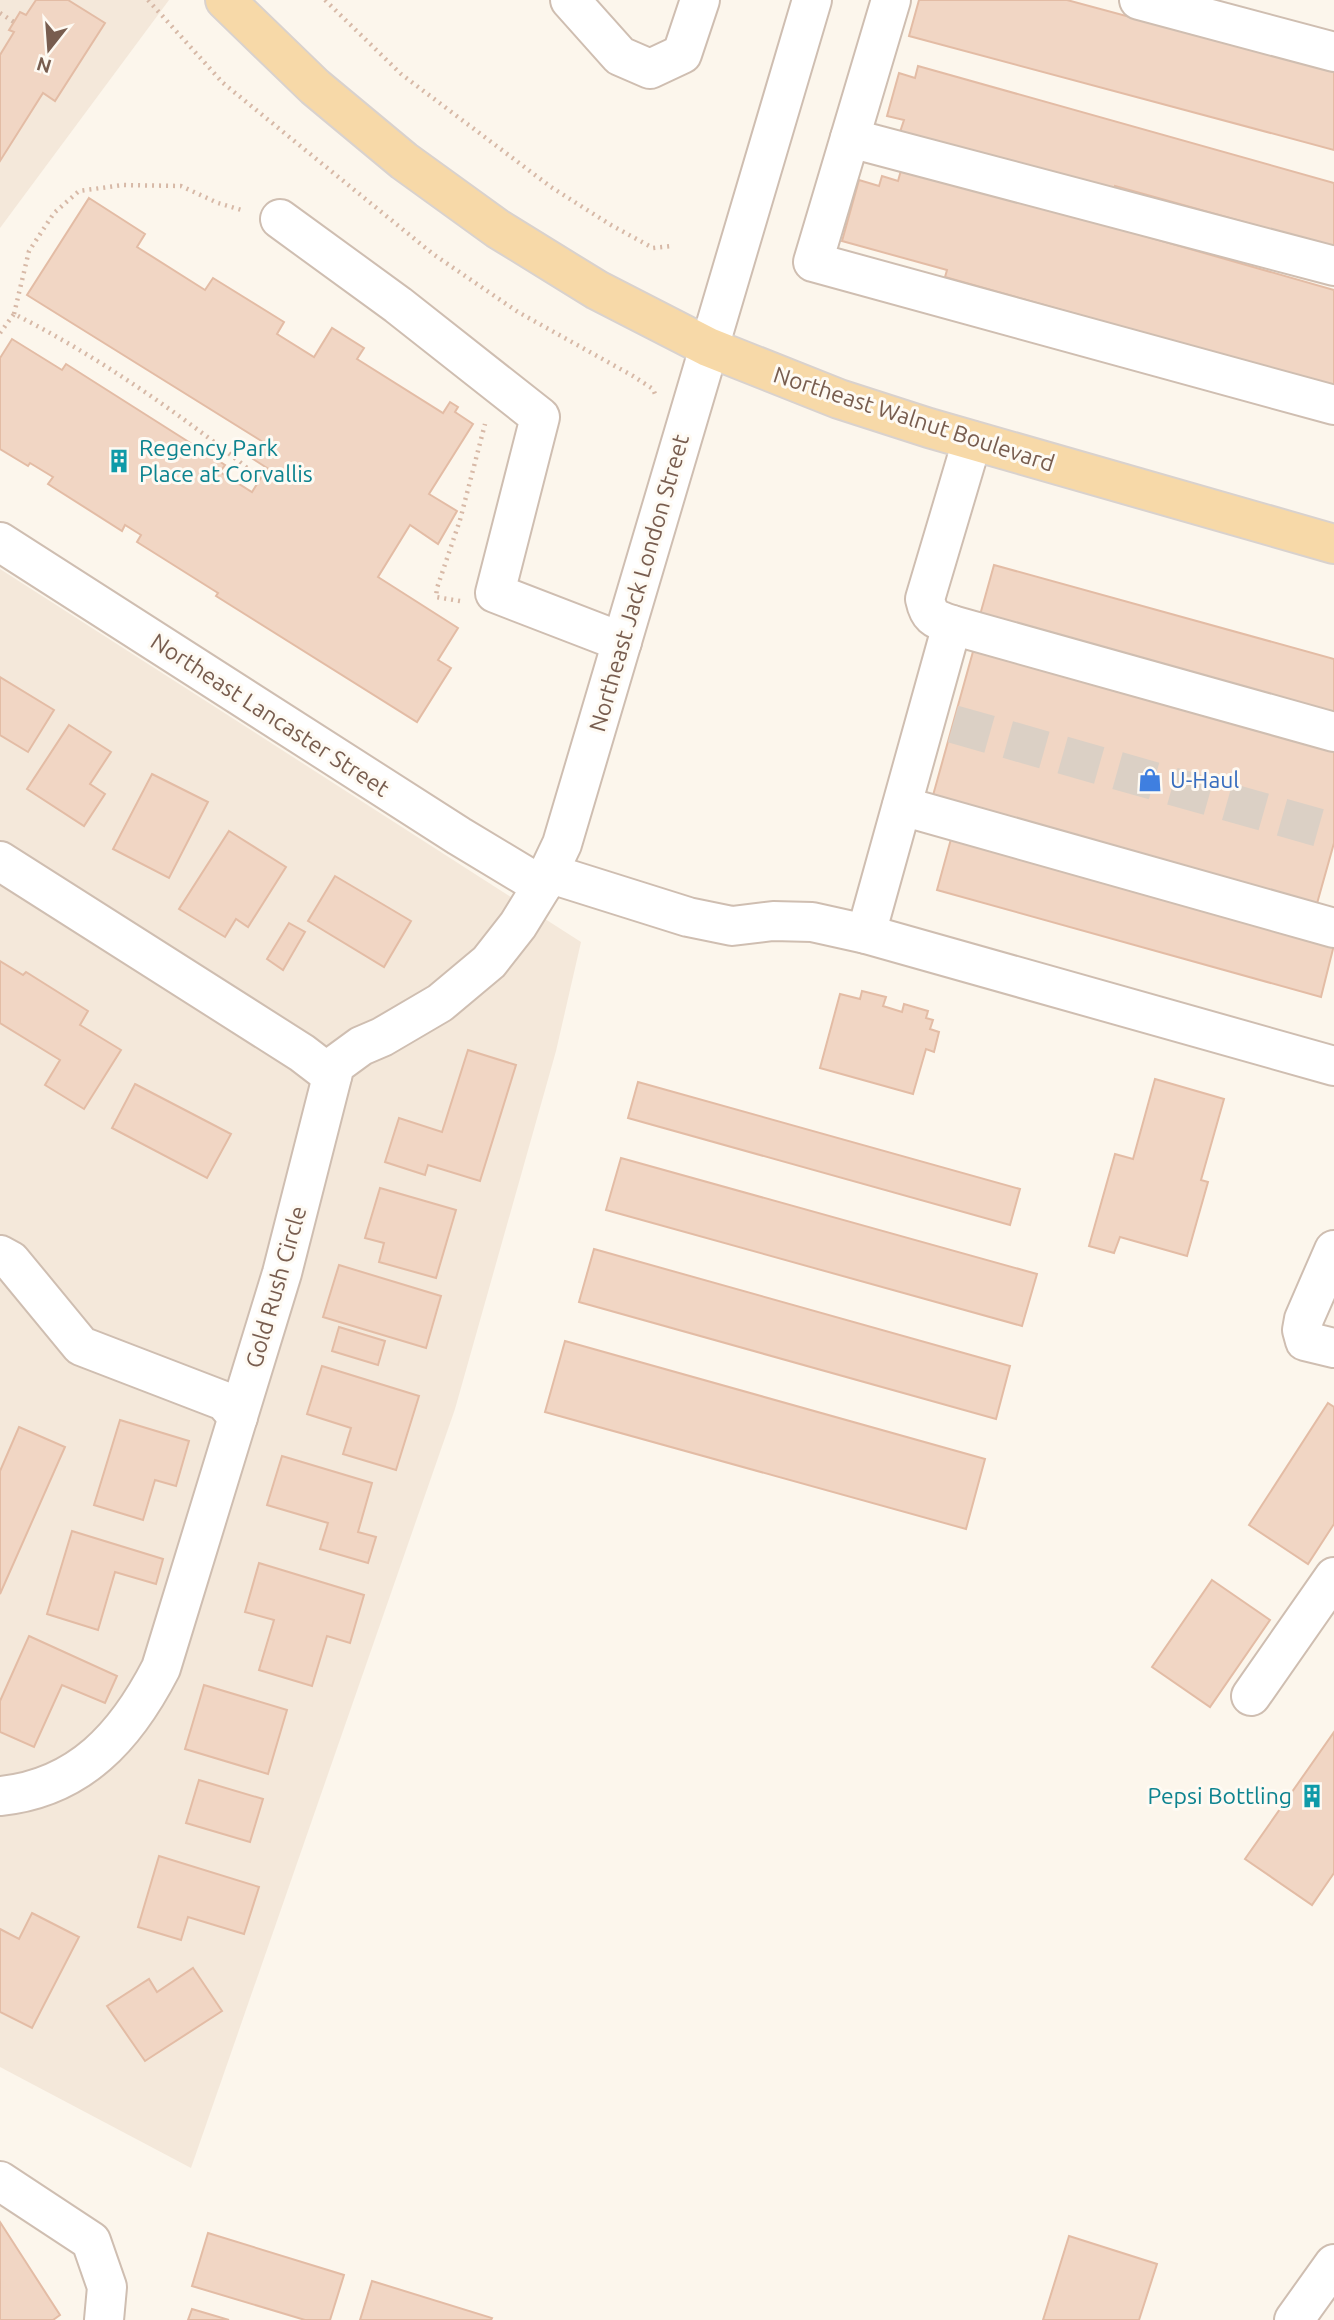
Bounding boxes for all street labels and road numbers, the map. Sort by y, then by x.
street label: Northeast Walnut Boulevard [771,361,1058,476]
street label: Northeast Jack London Street [584,431,693,734]
street label: Northeast Lancaster Street [147,628,394,801]
street label: Gold Rush Circle [240,1203,311,1371]

